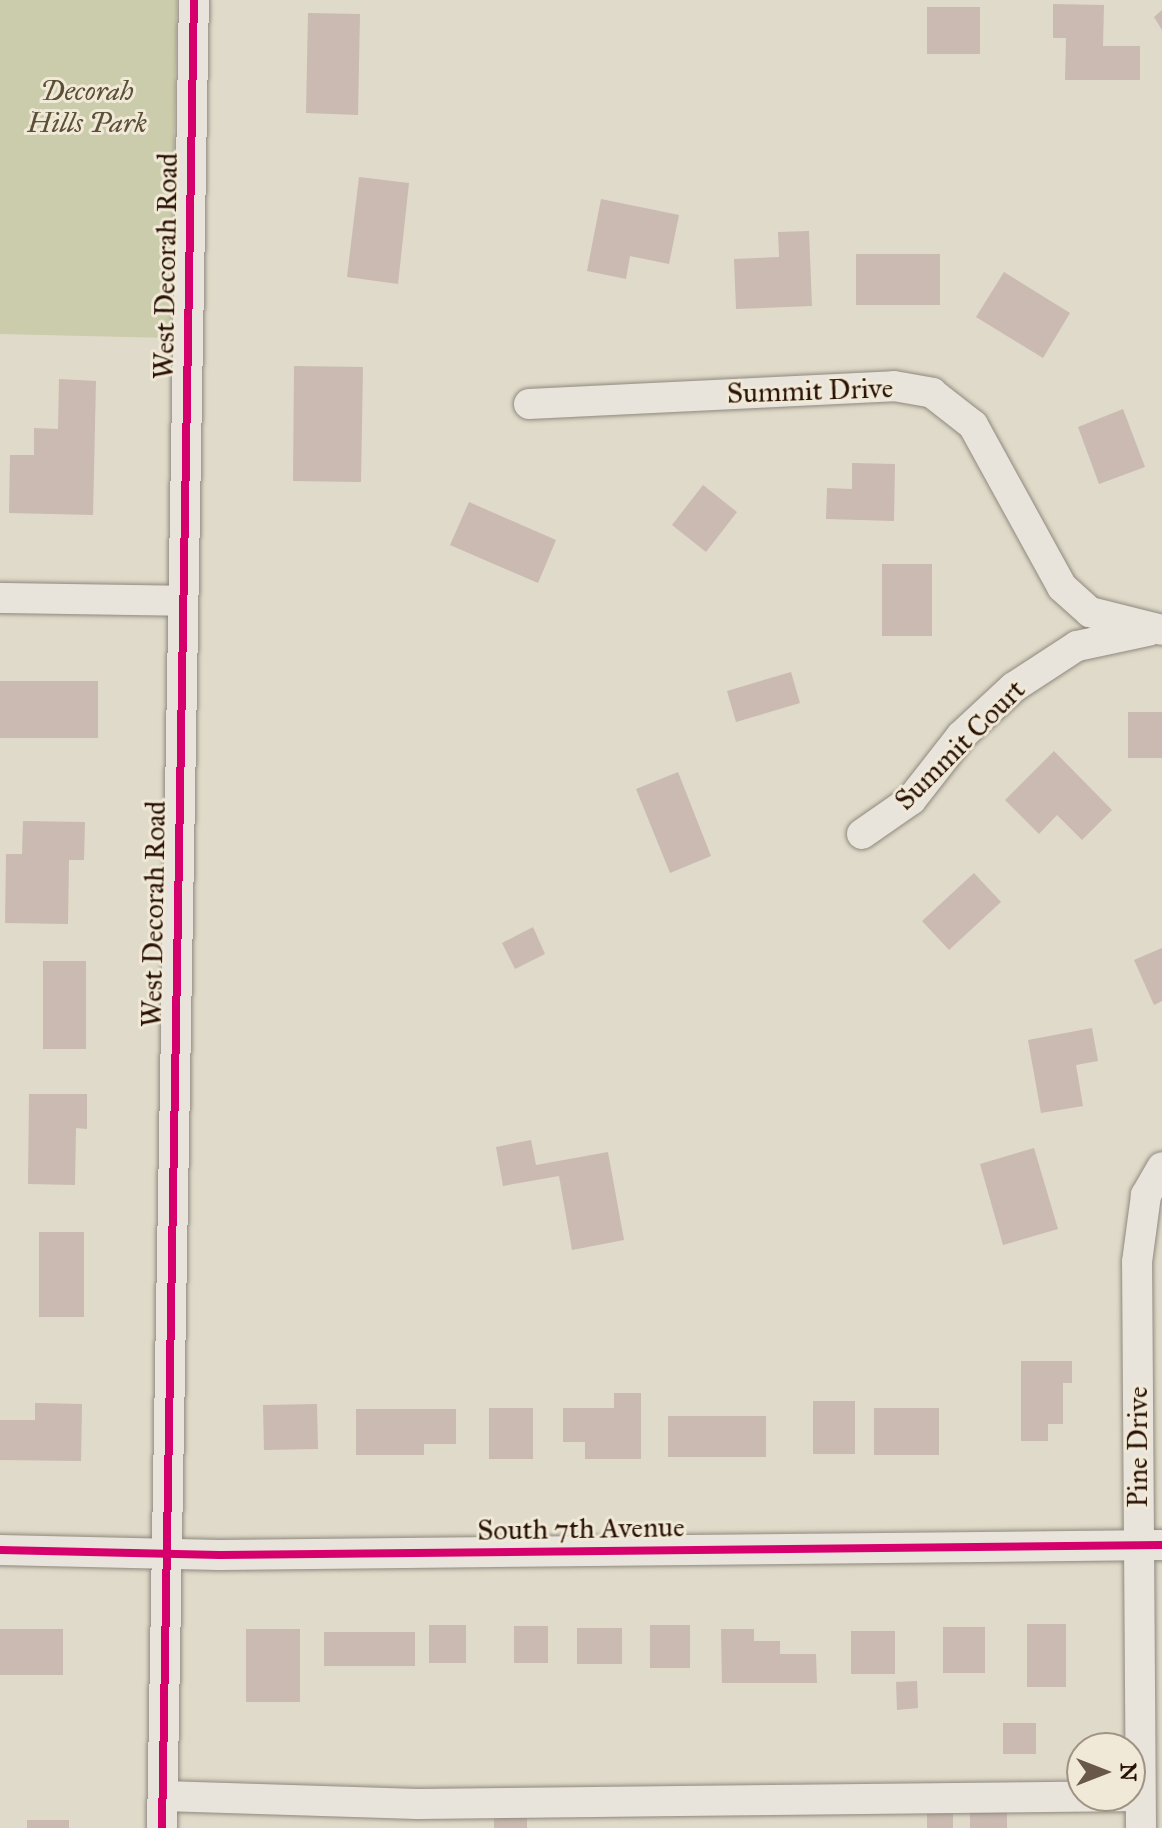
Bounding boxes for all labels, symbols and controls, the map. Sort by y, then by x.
park label: Decorah Hills Park [27,74,147,140]
street label: West Decorah Road [147,152,185,380]
street label: Summit Drive [726,371,894,411]
street label: Summit Court [888,673,1032,817]
street label: West Decorah Road [135,800,173,1028]
street label: Pine Drive [1121,1386,1155,1508]
street label: South 7th Avenue [477,1510,685,1548]
north arrow [1066,1732,1146,1812]
text: N [1115,1763,1142,1781]

